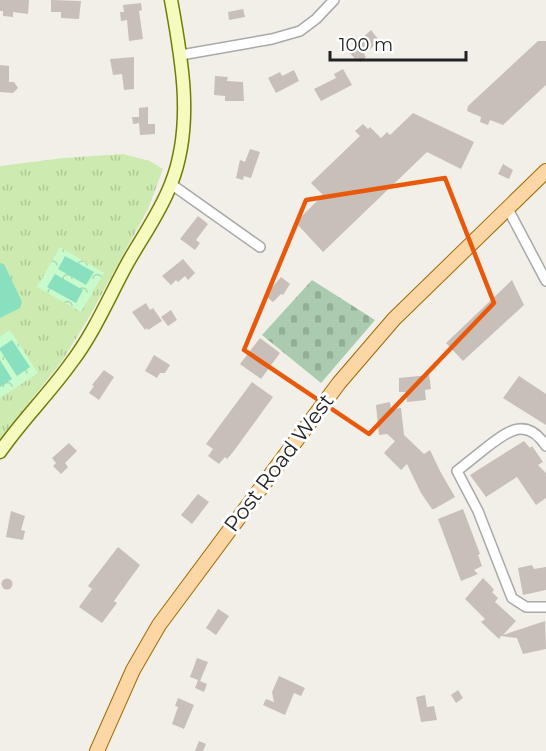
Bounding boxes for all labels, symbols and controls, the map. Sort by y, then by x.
scale bar [330,24,466,62]
text: 100 m [339,34,393,56]
street label: Post Road West [219,389,339,537]

